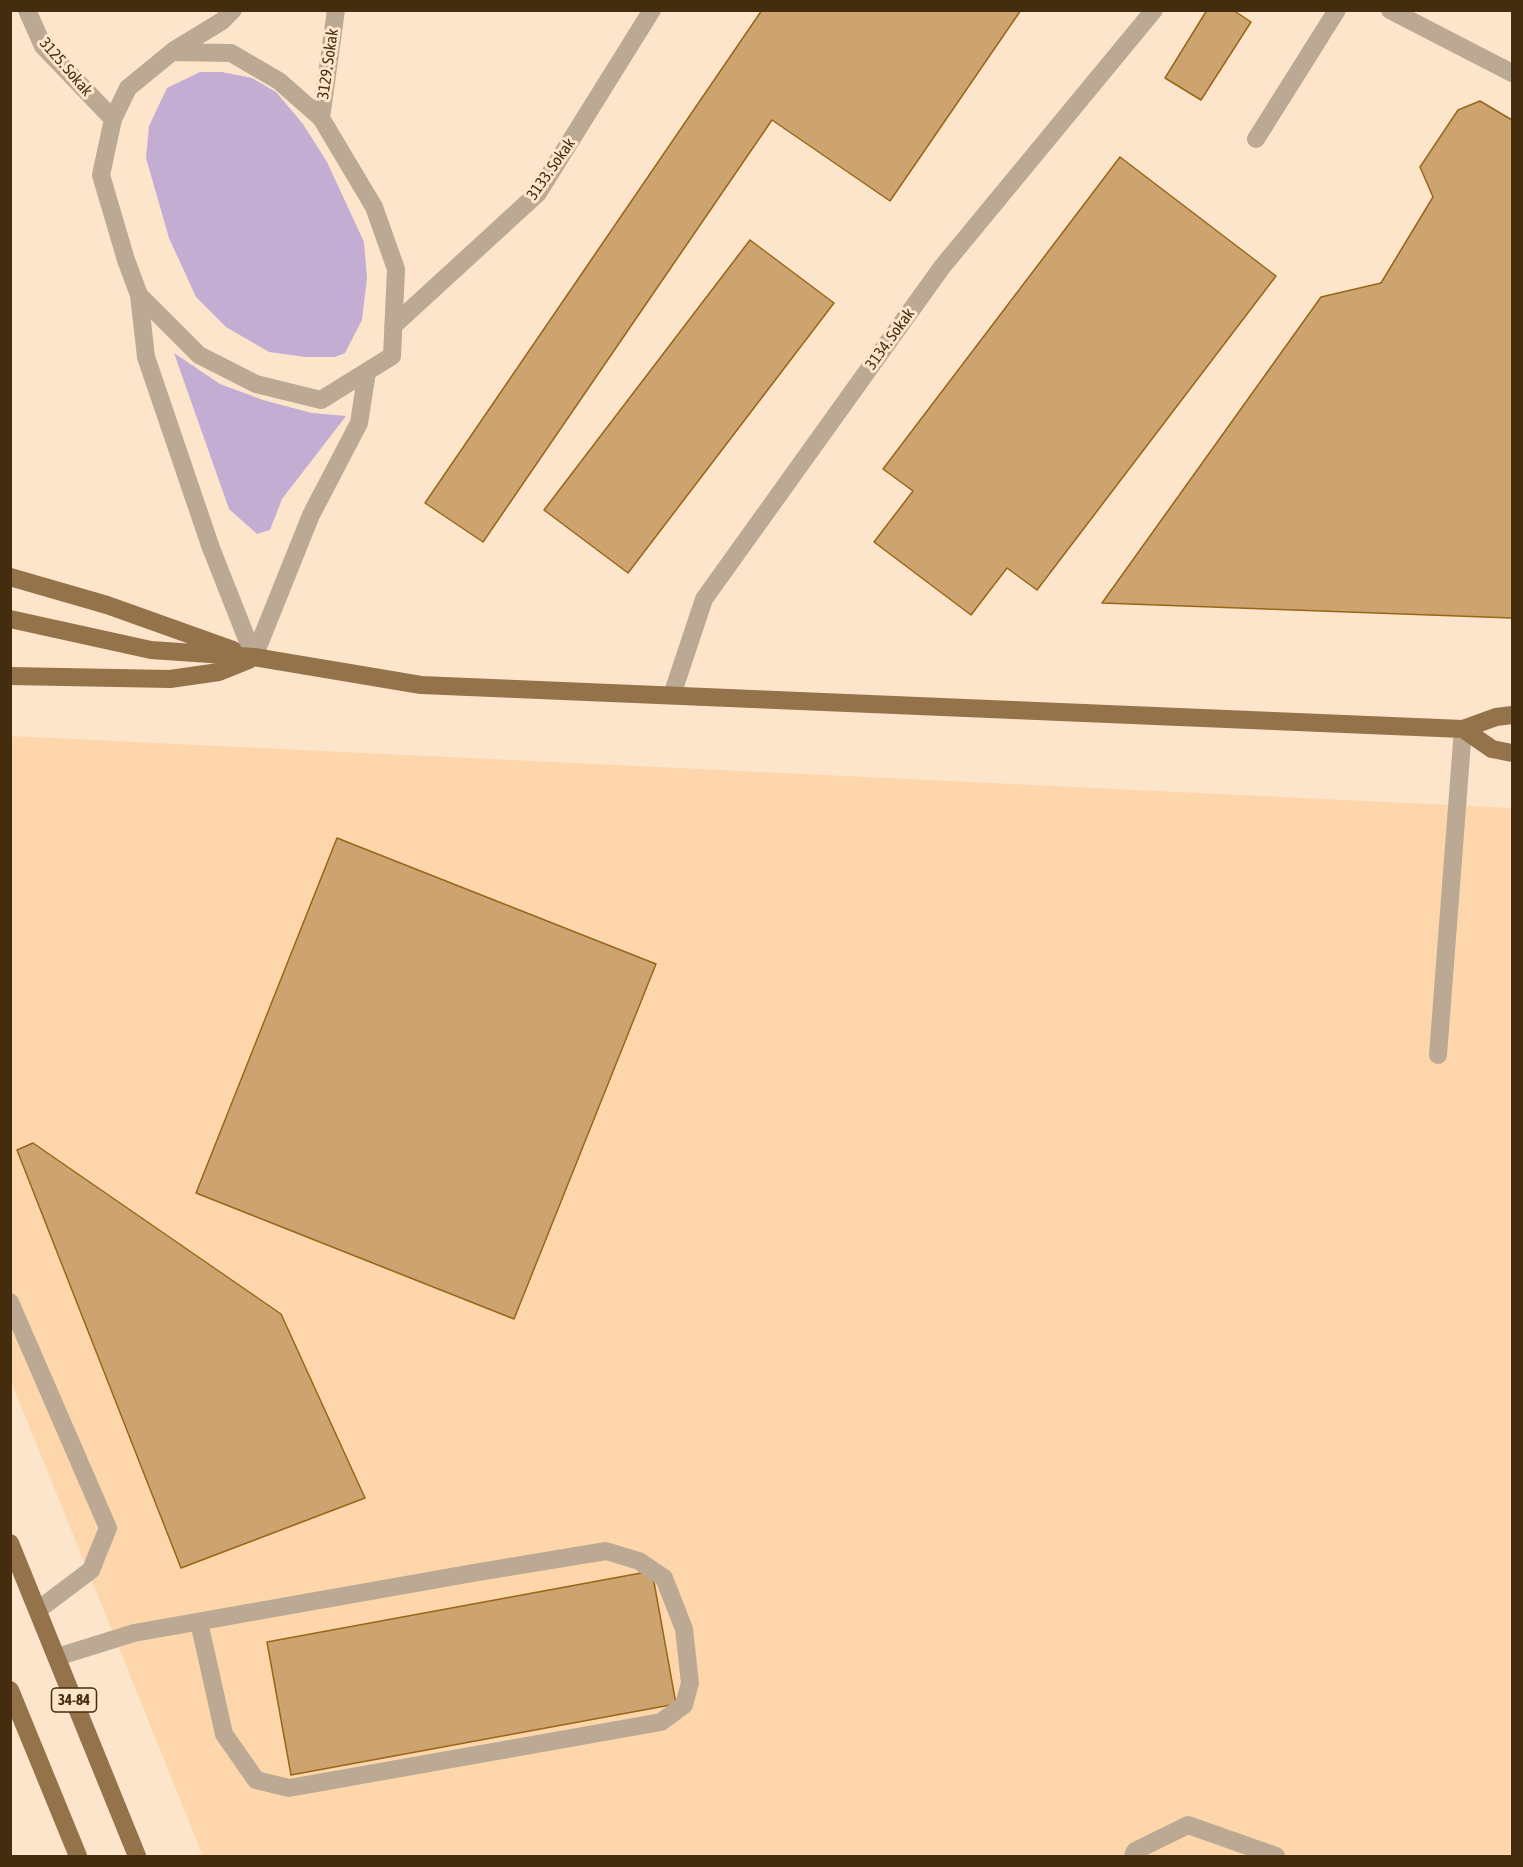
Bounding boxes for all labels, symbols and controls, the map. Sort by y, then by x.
street label: 3129. Sokak [314,28,342,100]
street label: 3125. Sokak [36,34,96,100]
street label: 3133. Sokak [523,134,579,204]
street label: 3134. Sokak [861,305,919,373]
road number: 34-84 [52,1688,97,1712]

